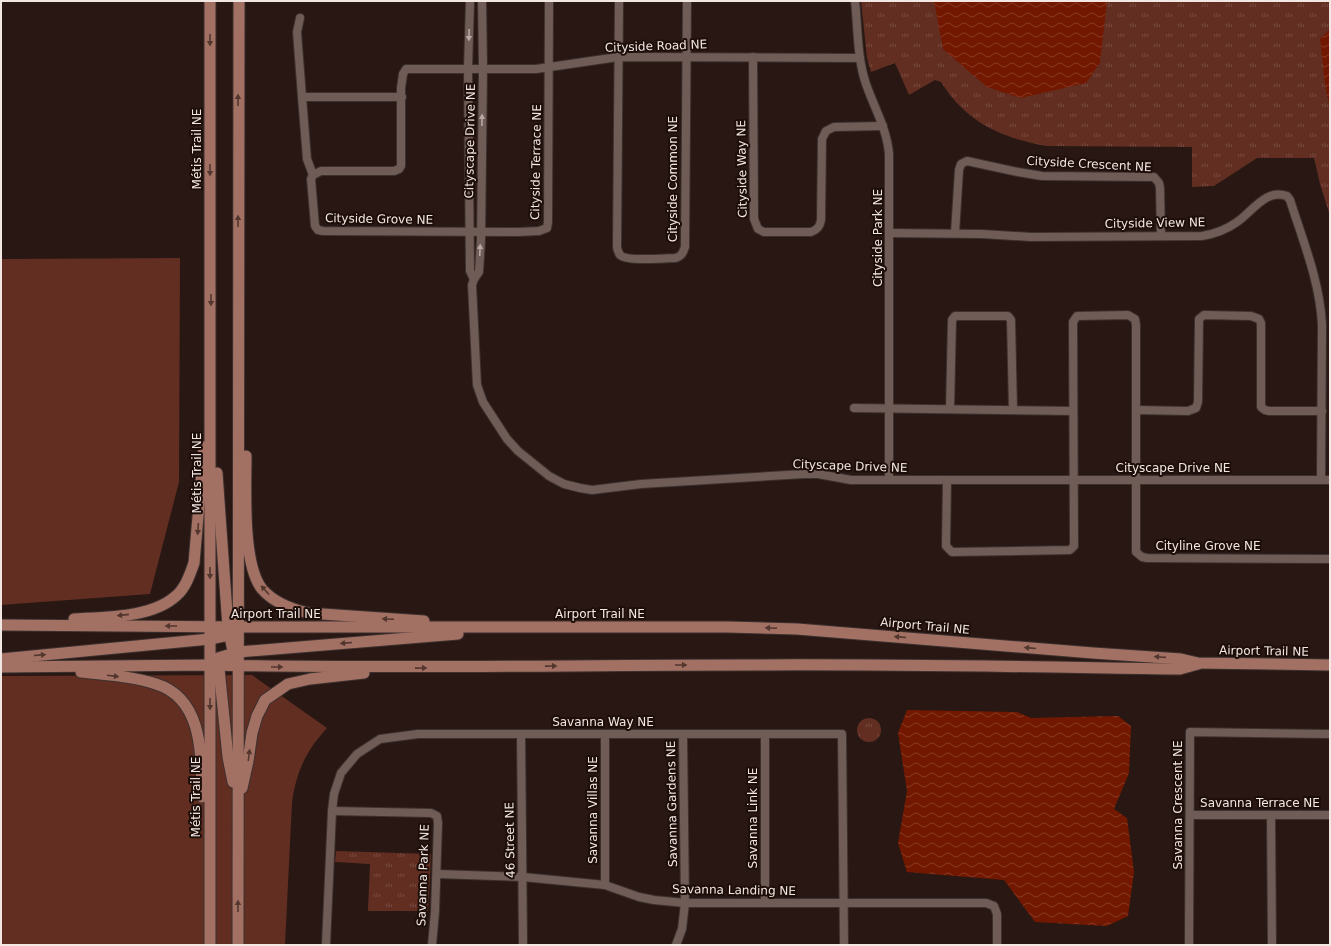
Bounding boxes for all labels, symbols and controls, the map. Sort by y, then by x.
one-way arrow [466,29,472,42]
one-way arrow [207,34,213,47]
street label: Cityside Road NE [605,37,707,55]
street label: Cityscape Drive NE [462,83,478,199]
one-way arrow [235,93,241,106]
street label: Cityside Terrace NE [528,104,544,220]
street label: Métis Trail NE [190,109,204,189]
one-way arrow [479,113,485,126]
street label: Cityside Common NE [666,116,680,242]
street label: Cityside Way NE [734,120,750,218]
street label: Cityside Crescent NE [1026,154,1152,174]
one-way arrow [207,164,213,177]
street label: Cityside Park NE [871,189,885,287]
street label: Cityside Grove NE [325,211,433,227]
one-way arrow [235,214,241,227]
street label: Cityside View NE [1104,215,1206,231]
one-way arrow [477,244,484,256]
one-way arrow [208,294,214,307]
street label: Métis Trail NE [190,433,204,513]
street label: Cityscape Drive NE [792,457,908,475]
street label: Cityscape Drive NE [1116,461,1230,475]
one-way arrow [194,523,201,535]
street label: Cityline Grove NE [1155,539,1261,553]
one-way arrow [207,567,213,580]
one-way arrow [260,585,269,596]
street label: Airport Trail NE [231,607,321,621]
street label: Airport Trail NE [555,607,645,621]
one-way arrow [117,612,129,618]
one-way arrow [382,615,394,622]
street label: Airport Trail NE [880,615,970,637]
one-way arrow [164,623,177,629]
one-way arrow [764,625,777,631]
one-way arrow [894,634,906,641]
one-way arrow [340,640,352,647]
street label: Airport Trail NE [1219,643,1309,659]
one-way arrow [1024,645,1036,651]
one-way arrow [34,652,46,659]
one-way arrow [1154,654,1166,661]
one-way arrow [675,662,688,668]
one-way arrow [545,663,558,669]
one-way arrow [271,664,284,670]
one-way arrow [415,664,427,671]
one-way arrow [107,673,119,679]
one-way arrow [207,698,213,711]
street label: Savanna Way NE [552,715,654,729]
street label: Savanna Crescent NE [1171,740,1185,870]
street label: Savanna Gardens NE [664,741,680,867]
one-way arrow [246,749,252,761]
street label: Savanna Villas NE [586,756,600,864]
street label: Métis Trail NE [189,757,203,837]
street label: Savanna Link NE [746,768,760,868]
street label: Savanna Terrace NE [1200,796,1320,810]
street label: 46 Street NE [502,802,518,878]
street label: Savanna Park NE [414,824,432,926]
street label: Savanna Landing NE [672,882,796,898]
one-way arrow [235,899,241,912]

